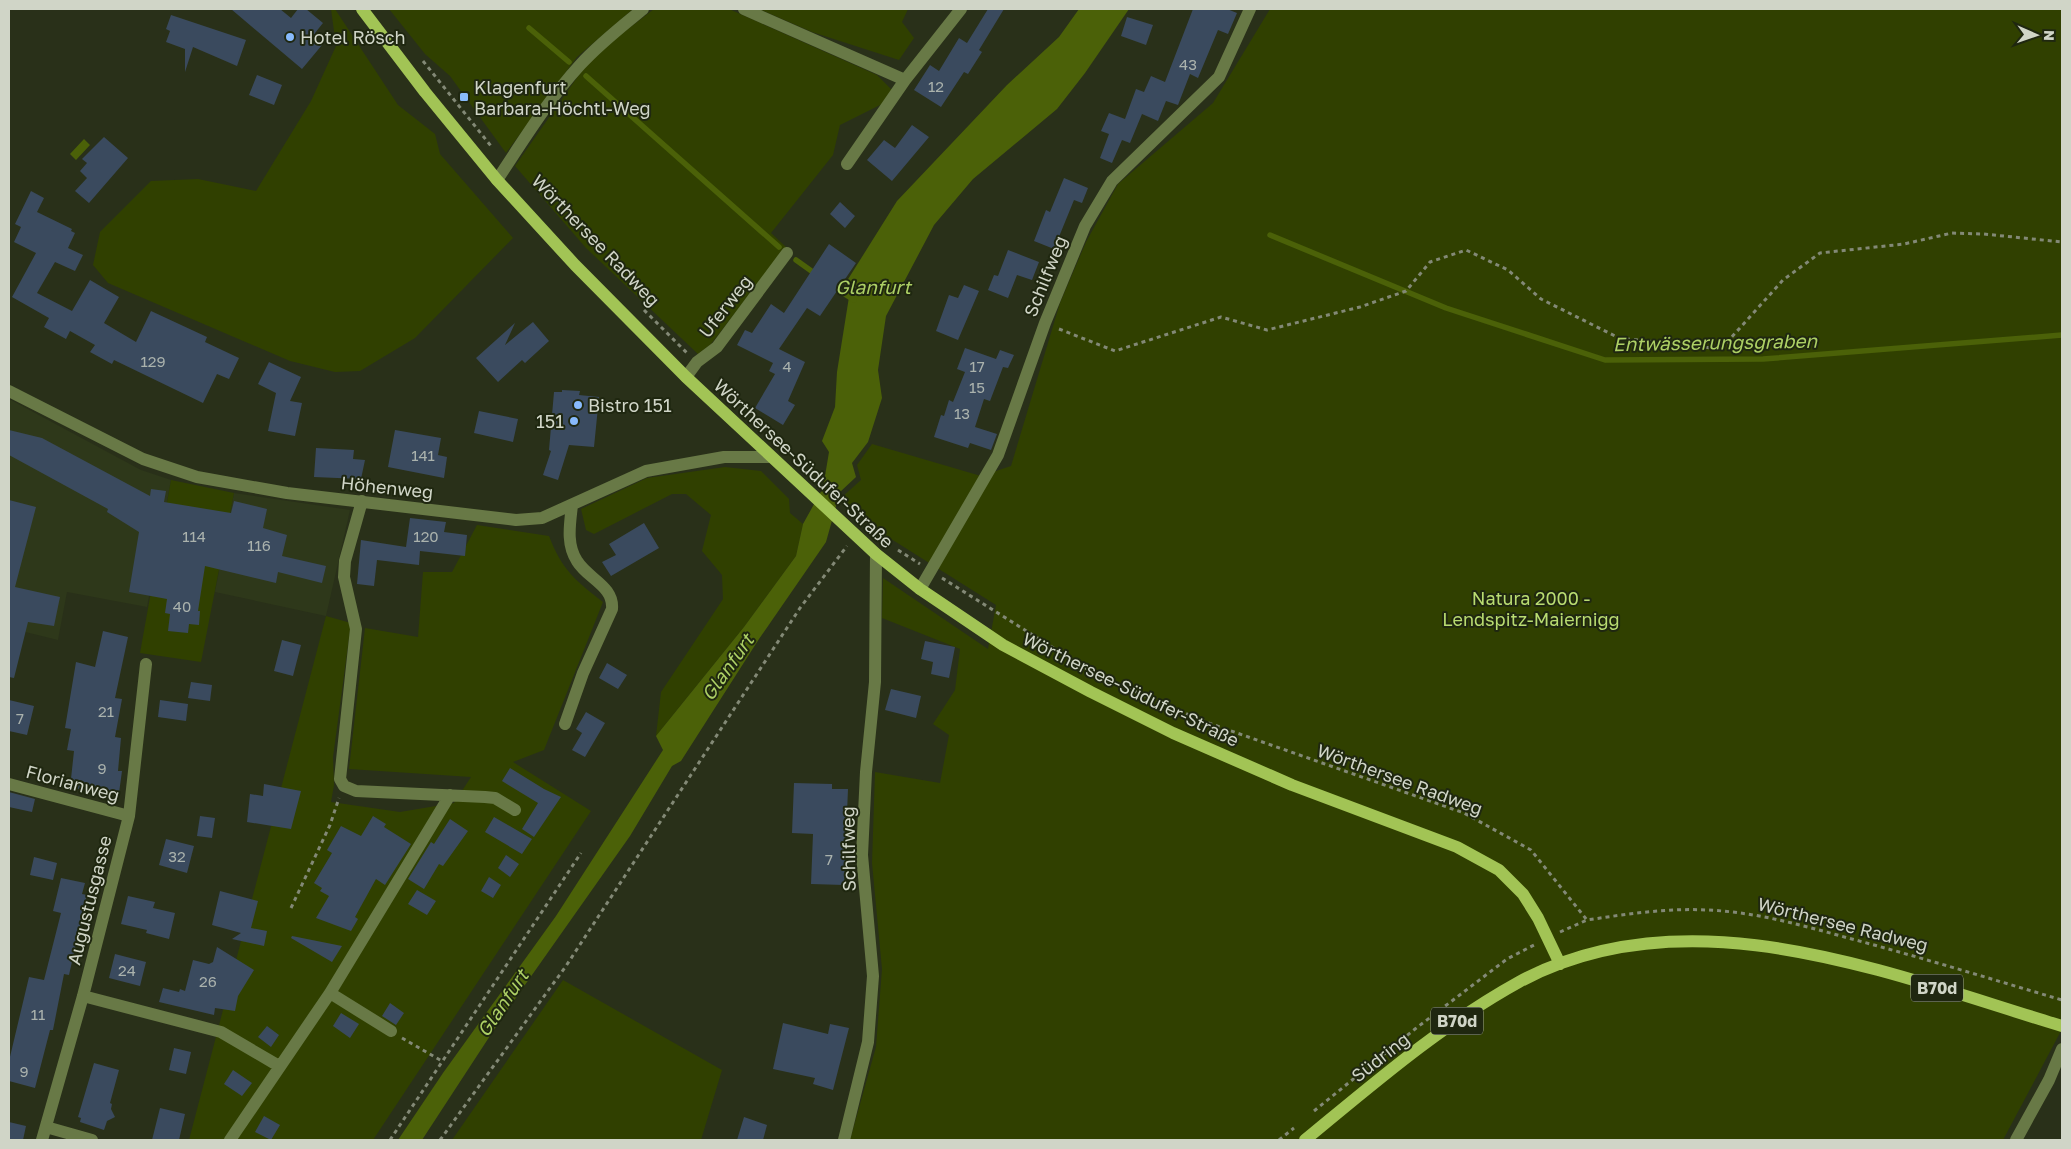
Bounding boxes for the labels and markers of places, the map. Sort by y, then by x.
place label: Hotel Rösch [300,26,406,48]
marker: Hotel Rösch [284,31,296,43]
place label: Klagenfurt Barbara-Höchtl-Weg [474,76,651,119]
marker: Klagenfurt Barbara-Höchtl-Weg [458,91,470,103]
place label: Bistro 151 [588,394,672,416]
marker: Bistro 151 [572,399,584,411]
place label: 151 [536,410,564,432]
marker: 151 [568,415,580,427]

